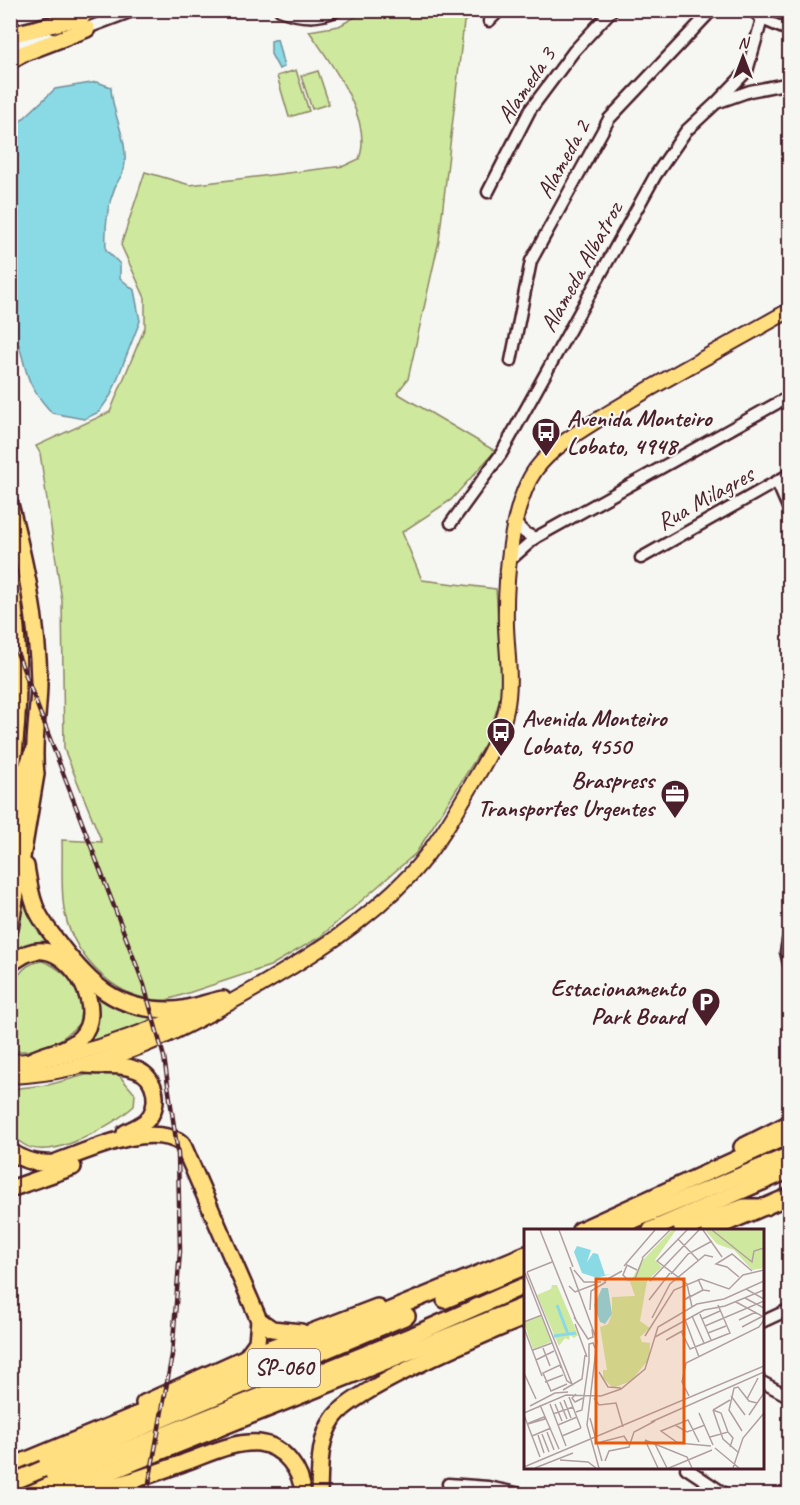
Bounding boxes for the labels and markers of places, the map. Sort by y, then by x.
place label: Avenida Monteiro Lobato, 4948 [567,403,714,461]
bus stop icon: Avenida Monteiro Lobato, 4948 [530,416,562,458]
place label: Avenida Monteiro Lobato, 4550 [522,703,669,761]
bus stop icon: Avenida Monteiro Lobato, 4550 [485,716,517,758]
place label: Braspress Transportes Urgentes [477,765,657,823]
office icon: Braspress Transportes Urgentes [659,778,691,820]
place label: Estacionamento Park Board [551,973,689,1031]
parking icon: Estacionamento Park Board [690,986,722,1028]

